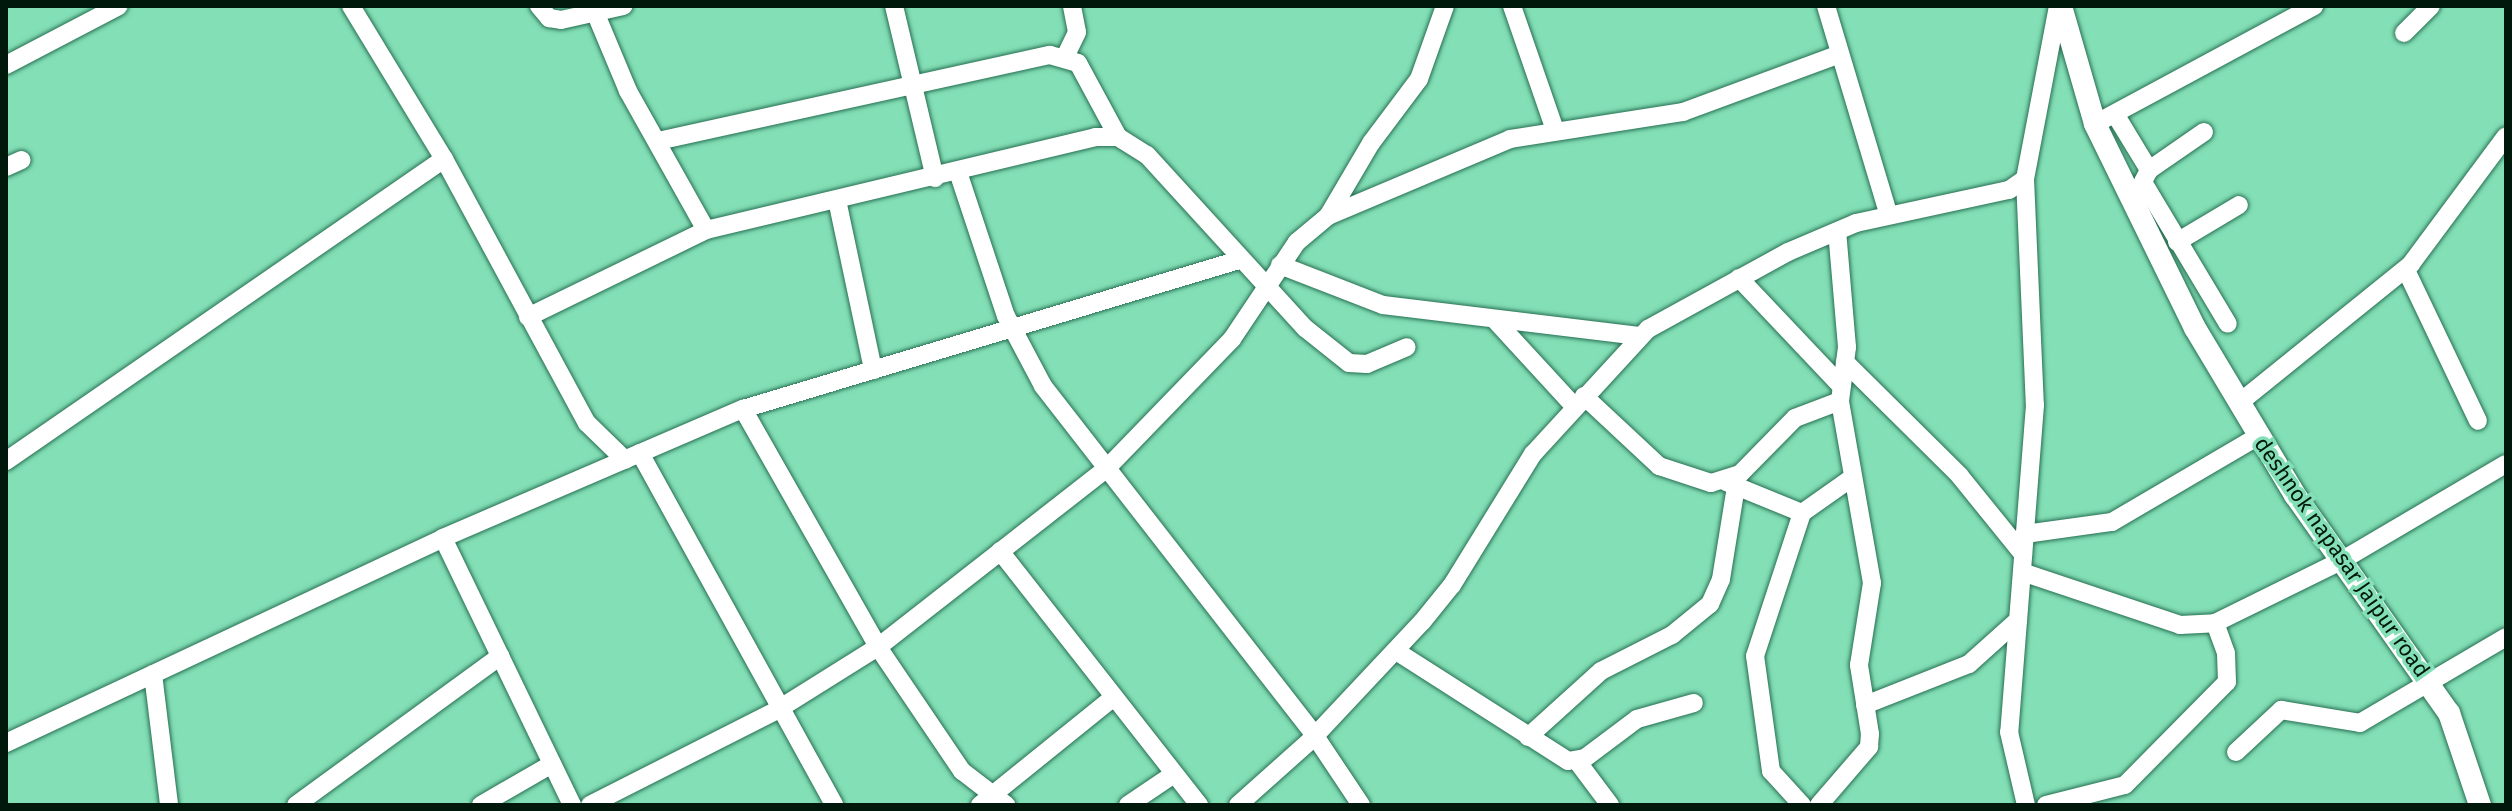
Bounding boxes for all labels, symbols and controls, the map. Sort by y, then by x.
street label: deshnok napasar Jaipur road [2249,432,2435,682]

